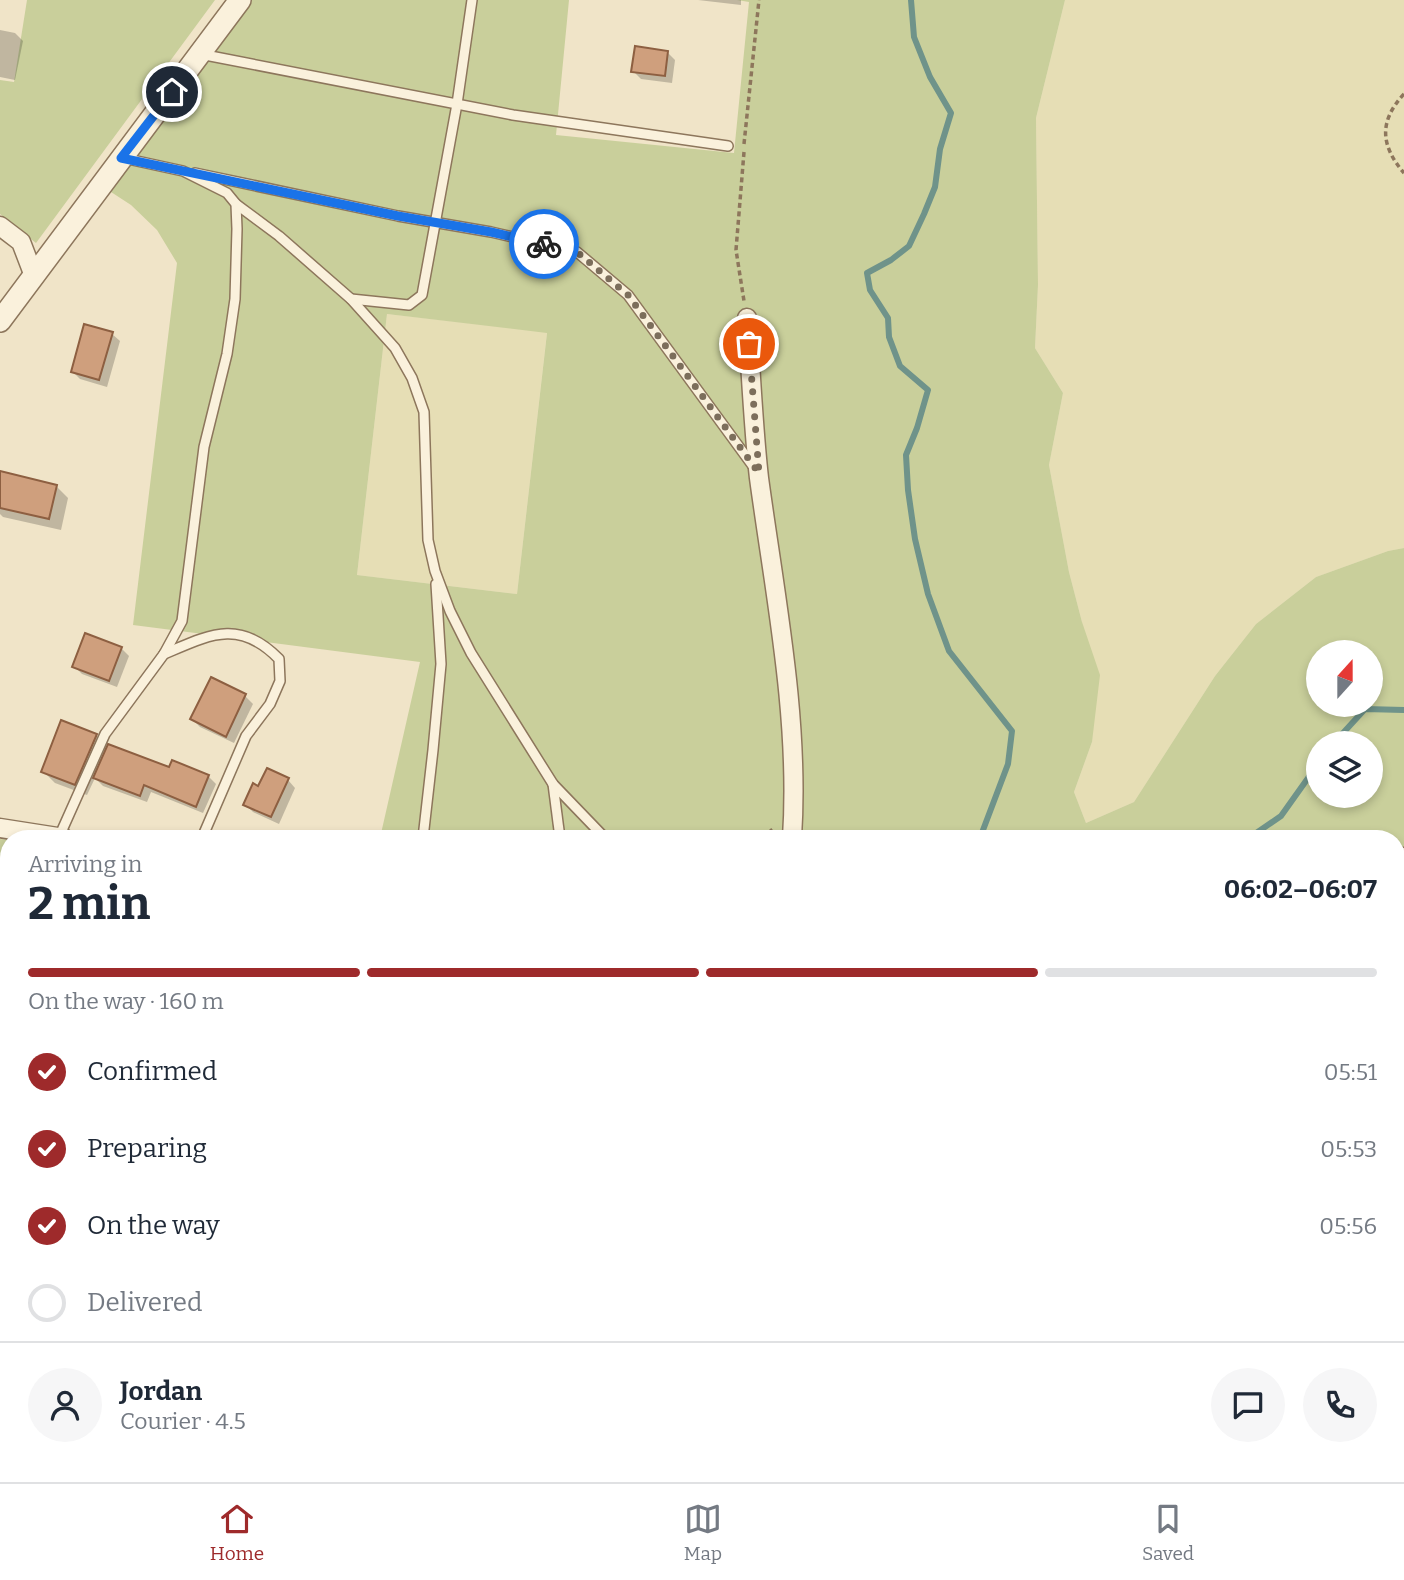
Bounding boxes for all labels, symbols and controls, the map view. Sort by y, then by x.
pin [142,62,202,122]
icon: home [153,73,191,111]
courier [509,209,579,279]
icon: bike [525,225,563,263]
pin [719,314,779,374]
icon: bag [730,325,768,363]
north arrow [1306,640,1382,718]
map controls [1306,640,1383,808]
button: layers [1306,731,1383,808]
text: Arriving in [28,850,142,878]
text: 06:02–06:07 [1224,874,1377,905]
text: 2 min [28,876,150,931]
text: On the way · 160 m [28,987,224,1015]
icon: check [28,1053,66,1091]
text: Confirmed [87,1056,217,1087]
text: 05:51 [1324,1058,1377,1086]
icon: check [28,1130,66,1168]
text: Preparing [87,1133,207,1164]
text: 05:53 [1320,1135,1377,1163]
icon: check [28,1207,66,1245]
text: On the way [87,1210,220,1241]
text: 05:56 [1319,1212,1377,1240]
text: Delivered [87,1287,202,1318]
button: person [28,1368,102,1442]
button: chat [1211,1368,1285,1442]
button: phone [1303,1368,1377,1442]
text: Jordan [120,1376,202,1407]
text: Courier · 4.5 [120,1407,246,1435]
tab: Home [210,1500,264,1565]
tab: Map [684,1500,722,1565]
tab: Saved [1142,1500,1194,1565]

